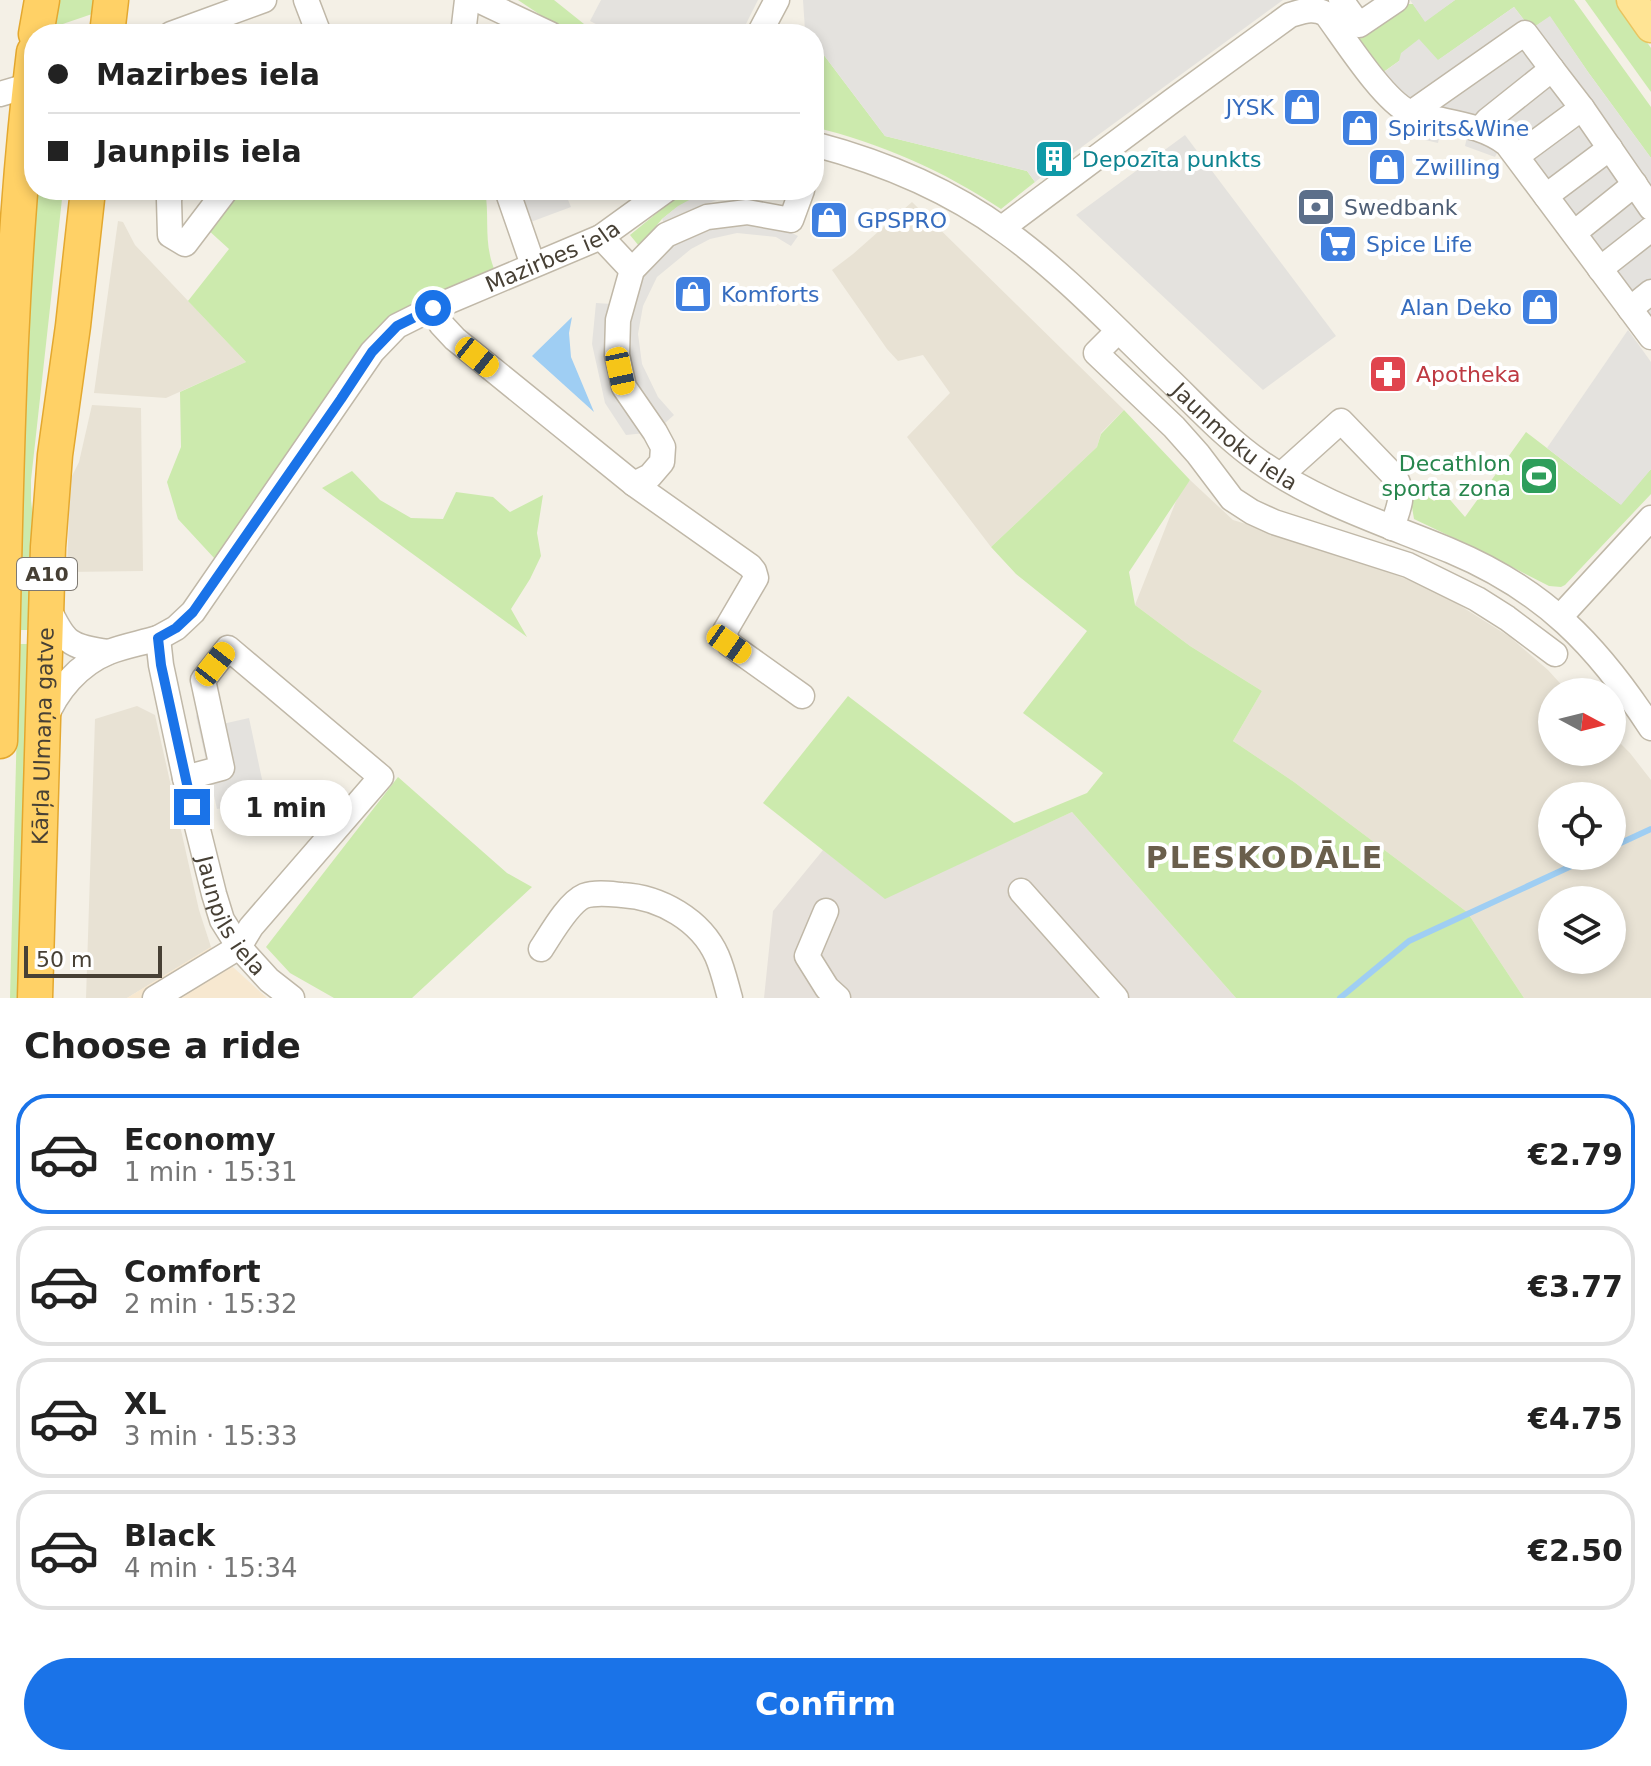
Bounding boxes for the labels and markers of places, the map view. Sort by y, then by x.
shop icon: JYSK [1281,86,1323,128]
place label: JYSK [1224,95,1275,120]
shop icon: Spirits&Wine [1339,107,1381,149]
place label: Spirits&Wine [1388,116,1529,141]
building icon: Depozīta punkts [1033,138,1075,180]
shop icon: Zwilling [1366,146,1408,188]
place label: Depozīta punkts [1082,147,1261,172]
place label: Zwilling [1415,155,1500,180]
bank icon: Swedbank [1295,186,1337,228]
place label: Swedbank [1344,195,1458,220]
shop icon: GPSPRO [808,199,850,241]
place label: GPSPRO [857,208,947,233]
supermarket icon: Spice Life [1317,223,1359,265]
place label: Spice Life [1366,232,1472,257]
shop icon: Komforts [672,273,714,315]
place label: Komforts [721,282,820,307]
shop icon: Alan Deko [1519,286,1561,328]
place label: Alan Deko [1401,295,1512,320]
pharmacy icon: Apotheka [1367,353,1409,395]
place label: Apotheka [1416,362,1520,387]
place label: Decathlon sporta zona [1382,451,1511,501]
sports icon: Decathlon sporta zona [1518,455,1560,497]

